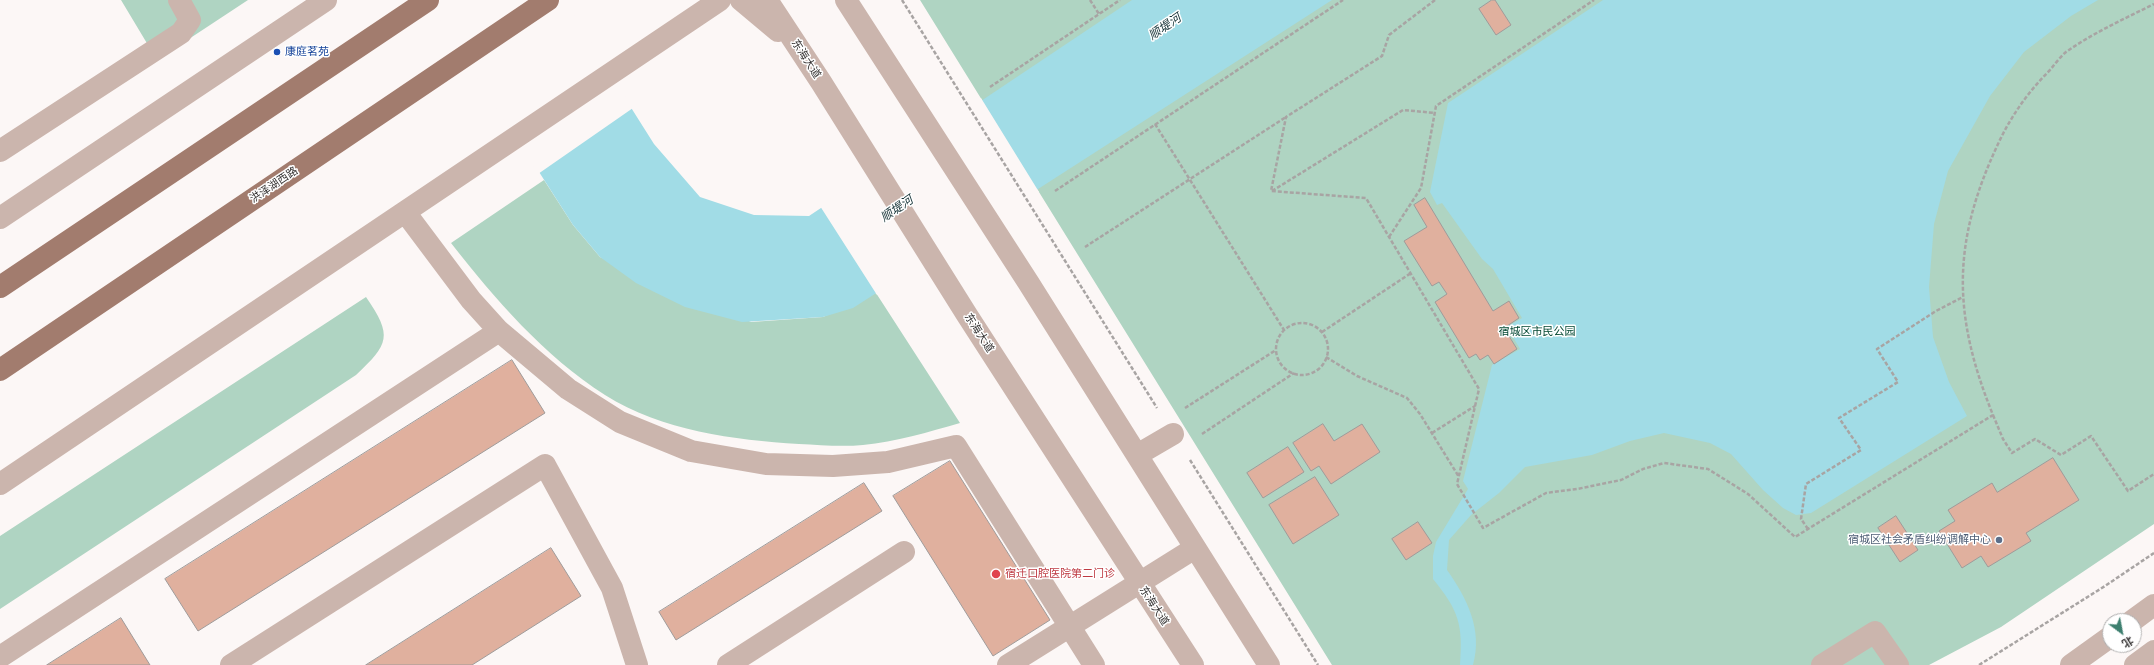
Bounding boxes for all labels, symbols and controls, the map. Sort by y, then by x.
water label: 顺堤河 [1146,11,1184,43]
street label: 东海大道 [788,37,824,81]
place label: 康庭茗苑 [285,45,329,59]
marker: 康庭茗苑 [272,47,282,57]
street label: 洪泽湖西路 [248,164,300,206]
water label: 顺堤河 [878,193,916,225]
street label: 东海大道 [961,311,997,355]
park label: 宿城区市民公园 [1499,325,1575,339]
place label: 宿城区社会矛盾纠纷调解中心 [1848,533,1991,547]
marker: 宿城区社会矛盾纠纷调解中心 [1994,535,2004,545]
place label: 宿迁口腔医院第二门诊 [1005,567,1115,581]
marker: 宿迁口腔医院第二门诊 [990,568,1002,580]
street label: 东海大道 [1136,584,1172,628]
north arrow [2102,613,2142,653]
text: 北 [2119,633,2136,651]

